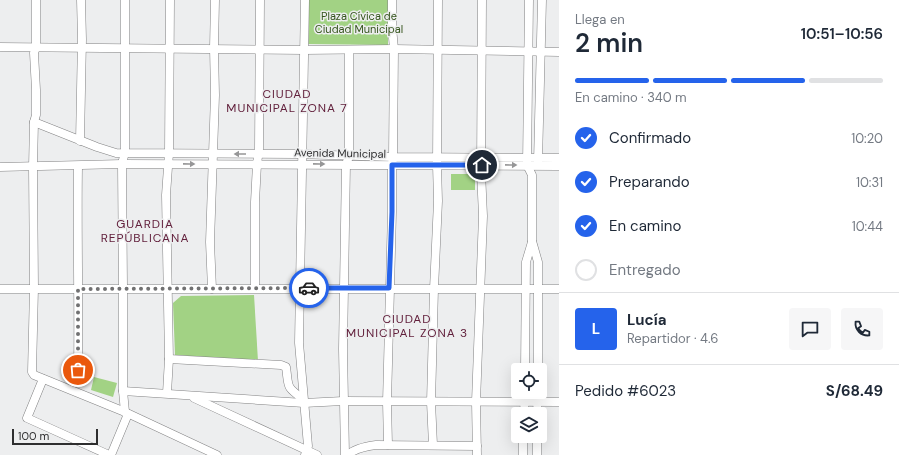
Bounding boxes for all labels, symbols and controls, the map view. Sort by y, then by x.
park label: Plaza Cívica de Ciudad Municipal [315,9,403,36]
text: Llega en [575,11,625,28]
text: 10:51–10:56 [801,24,883,44]
text: 2 min [575,26,643,60]
district label: CIUDAD MUNICIPAL ZONA 7 [226,86,348,116]
text: En camino · 340 m [575,89,687,106]
icon: check [575,127,597,149]
text: Confirmado [609,128,691,148]
text: 10:20 [851,130,883,147]
street label: Avenida Municipal [294,145,386,161]
pin [465,148,499,182]
one-way arrow [233,151,246,157]
icon: home [471,154,493,176]
one-way arrow [183,161,196,167]
one-way arrow [313,161,326,167]
one-way arrow [505,162,518,168]
icon: check [575,171,597,193]
text: Preparando [609,172,690,192]
text: 10:31 [856,174,883,191]
icon: check [575,215,597,237]
district label: GUARDIA REPÚBLICANA [101,216,189,246]
text: En camino [609,216,681,236]
text: 10:44 [852,218,883,235]
text: Entregado [609,260,681,280]
courier [289,268,329,308]
icon: car [298,277,320,299]
button: chat [789,308,831,350]
button: phone [841,308,883,350]
text: Lucía [627,310,667,330]
district label: CIUDAD MUNICIPAL ZONA 3 [346,311,468,341]
text: L [592,319,600,339]
text: Repartidor · 4.6 [627,330,718,347]
pin [61,353,95,387]
icon: bag [67,359,89,381]
map controls [511,363,547,443]
button: locate [511,363,547,399]
text: Pedido #6023 [575,381,676,401]
text: S/68.49 [826,381,883,401]
button: layers [511,407,547,443]
scale bar [12,427,98,446]
text: 100 m [18,429,49,443]

